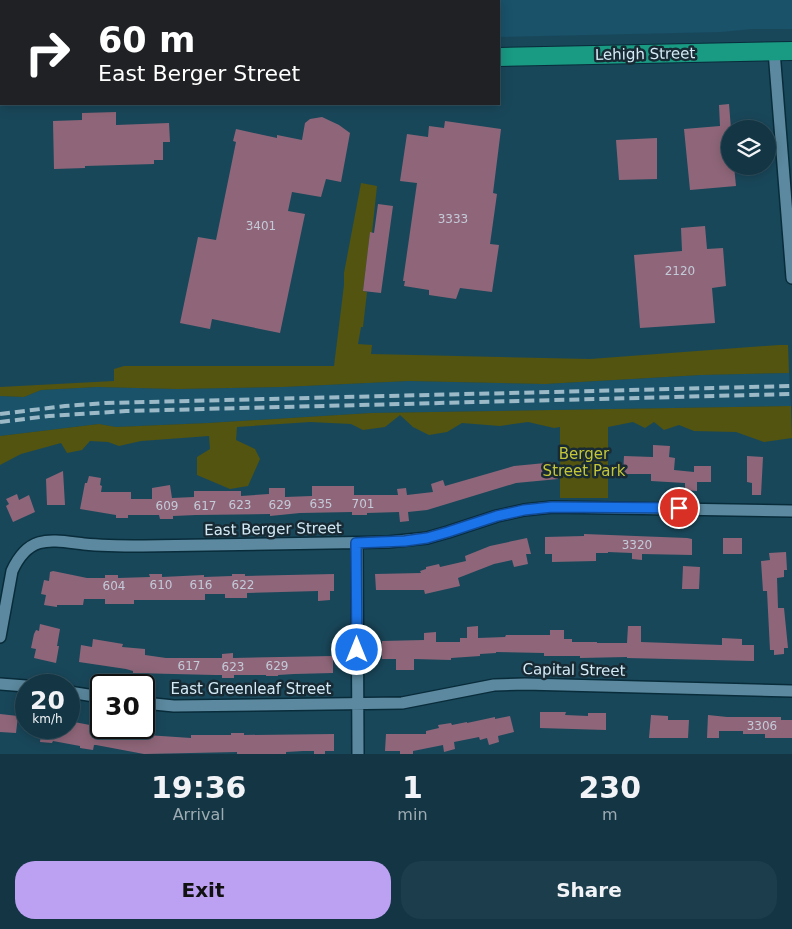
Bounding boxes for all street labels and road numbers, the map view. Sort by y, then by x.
street label: Lehigh Street [595,44,695,64]
street label: East Berger Street [204,519,342,539]
street label: Capital Street [522,660,626,680]
street label: East Greenleaf Street [171,680,332,698]

